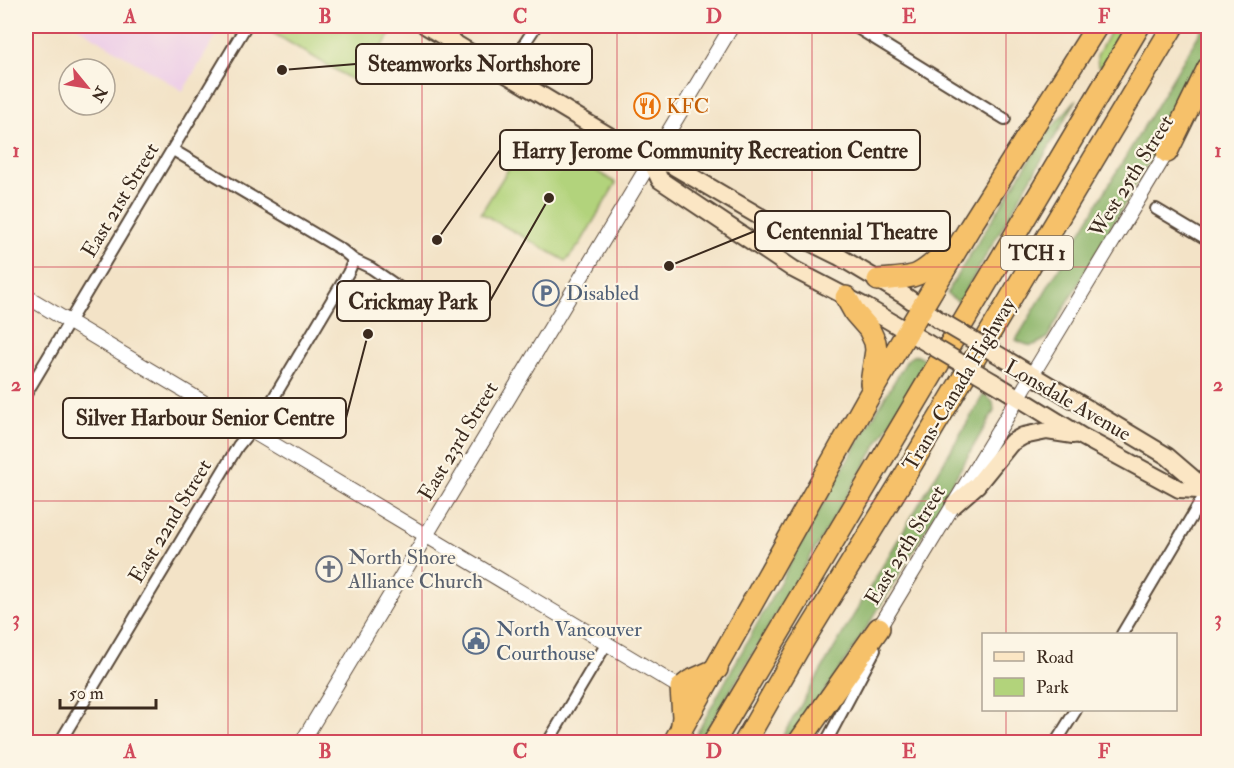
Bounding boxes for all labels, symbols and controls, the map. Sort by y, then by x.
text: A [123,4,137,29]
text: B [318,4,332,29]
text: C [513,4,527,29]
text: D [706,4,722,29]
text: E [902,4,917,29]
text: F [1098,4,1111,29]
callout: Steamworks Northshore [356,44,592,84]
text: Steamworks Northshore [368,50,581,78]
north arrow [57,57,117,117]
text: N [87,82,112,106]
restaurant icon: KFC [632,91,662,121]
place label: KFC [666,93,709,120]
street label: West 25th Street [1083,110,1180,243]
callout: Harry Jerome Community Recreation Centre [500,130,920,170]
text: Harry Jerome Community Recreation Centre [512,137,909,166]
text: 1 [12,138,20,163]
street label: East 21st Street [76,138,165,263]
text: 1 [1214,138,1222,163]
callout: Centennial Theatre [755,211,950,251]
text: Centennial Theatre [766,218,938,246]
road number: TCH 1 [1001,236,1073,270]
parking icon: Disabled [531,278,561,308]
place label: Disabled [566,280,640,307]
callout: Crickmay Park [337,281,490,321]
text: Crickmay Park [348,288,478,317]
street label: Trans-Canada Highway [897,292,1022,476]
street label: Lonsdale Avenue [1000,353,1136,448]
text: 2 [11,372,21,397]
text: 2 [1213,372,1223,397]
street label: East 23rd Street [412,377,505,506]
callout: Silver Harbour Senior Centre [63,398,346,438]
text: Silver Harbour Senior Centre [76,404,335,432]
street label: East 22nd Street [123,454,218,588]
street label: East 25th Street [859,480,952,610]
place label: North Shore Alliance Church [347,544,483,595]
church icon: North Shore Alliance Church [314,554,344,584]
text: 3 [12,606,20,631]
text: 3 [1214,606,1222,631]
place label: North Vancouver Courthouse [496,616,642,667]
public building icon: North Vancouver Courthouse [461,626,491,656]
legend [982,633,1177,711]
text: Road [1036,646,1074,669]
scale bar [60,672,156,710]
text: Park [1036,676,1069,699]
text: 50 m [69,682,104,705]
text: A [123,739,137,764]
text: B [318,739,332,764]
text: C [513,739,527,764]
text: D [706,739,722,764]
text: E [902,739,917,764]
text: F [1098,739,1111,764]

